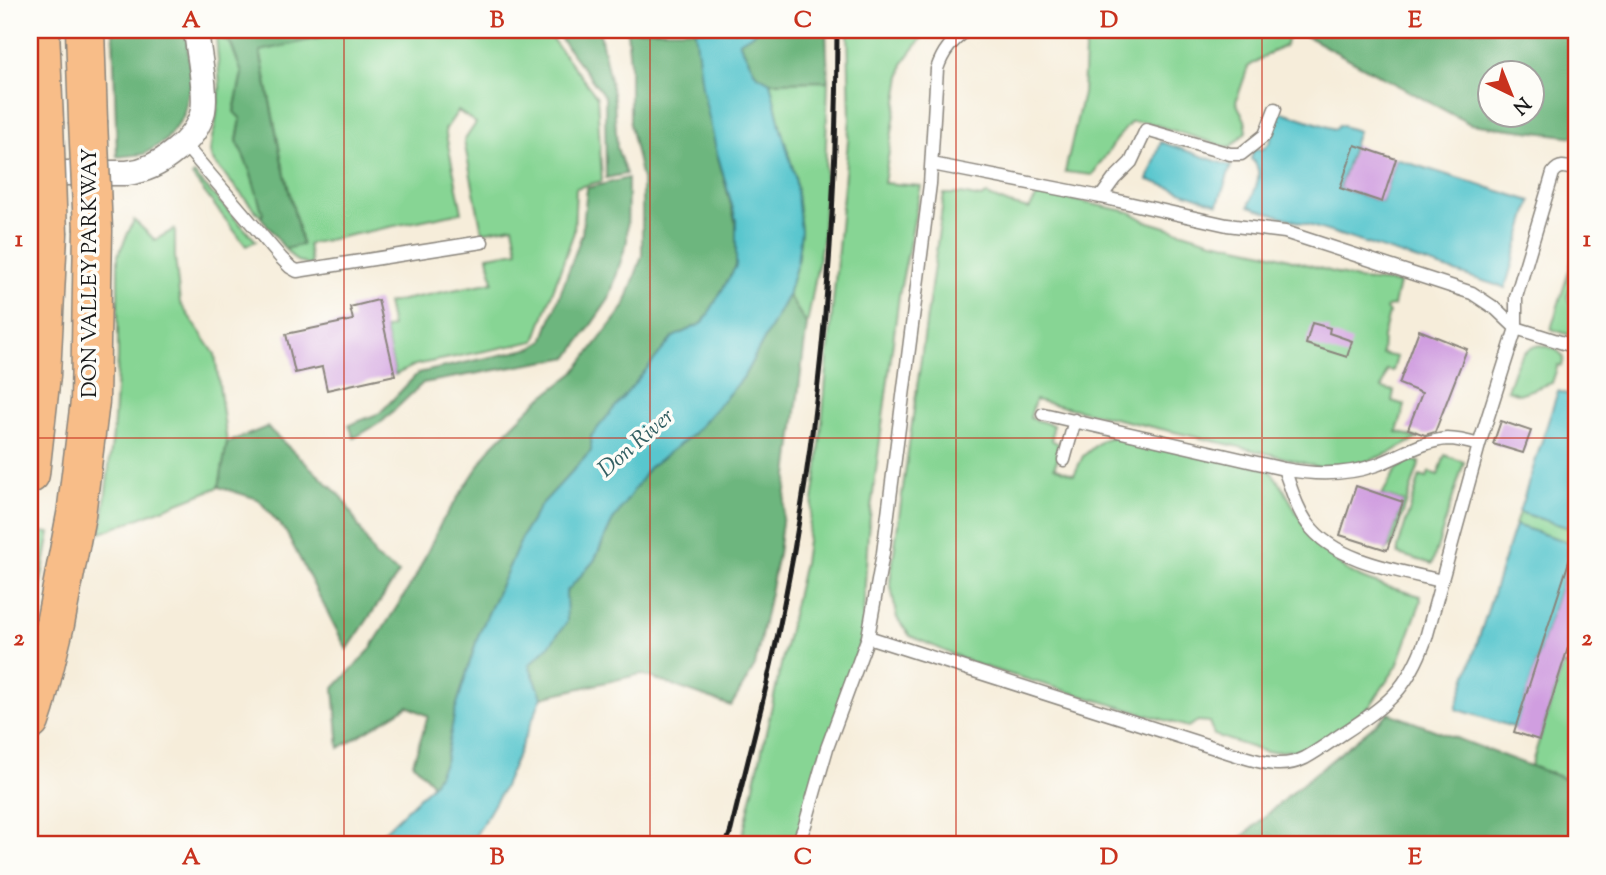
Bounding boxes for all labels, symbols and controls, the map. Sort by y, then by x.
text: A [182,5,201,38]
text: B [490,5,505,38]
text: C [794,5,812,38]
text: D [1100,5,1118,38]
text: E [1408,5,1422,38]
north arrow [1476,60,1546,130]
text: N [1506,90,1536,120]
street label: DON VALLEY PARKWAY [76,148,106,398]
text: 1 [15,224,23,257]
text: 1 [1583,224,1591,257]
water label: Don River [591,401,682,486]
text: 2 [14,623,25,656]
text: 2 [1582,623,1593,656]
text: A [182,842,201,875]
text: B [490,842,505,875]
text: C [794,842,812,875]
text: D [1100,842,1118,875]
text: E [1408,842,1422,875]

